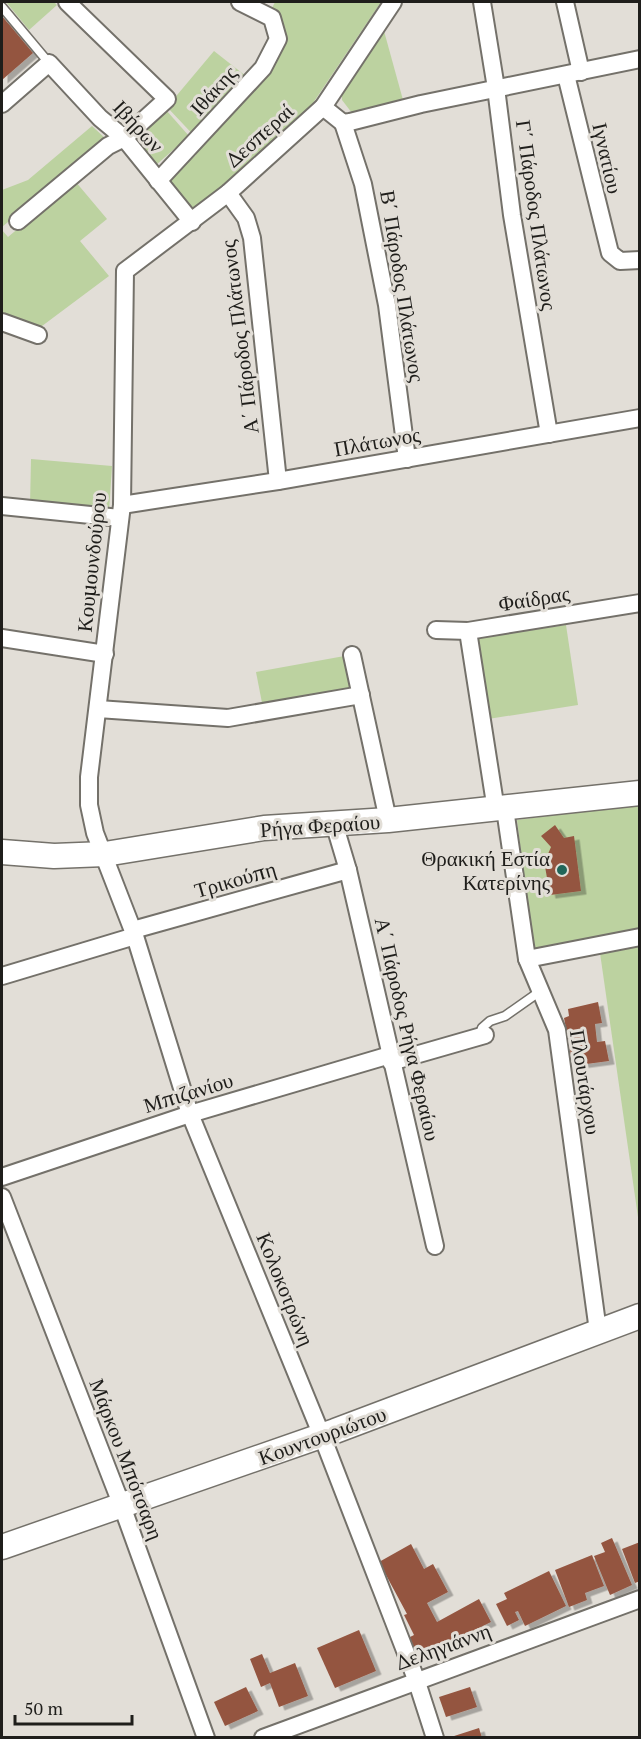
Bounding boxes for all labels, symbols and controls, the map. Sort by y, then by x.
street label: Ιθάκης [183,59,243,121]
street label: Ιβήρων [107,94,171,158]
street label: Δεσπεραί [219,97,299,173]
street label: Γ΄ Πάροδος Πλάτωνος [510,118,564,313]
street label: Ιγνατίου [586,120,630,196]
street label: Β΄ Πάροδος Πλάτωνος [374,188,432,385]
street label: Α΄ Πάροδος Πλάτωνος [213,238,265,436]
street label: Πλάτωνος [332,420,423,462]
street label: Κουμουνδούρου [70,491,112,633]
street label: Φαίδρας [496,578,572,617]
street label: Ρήγα Φεραίου [259,807,381,843]
place label: Θρακική Εστία Κατερίνης [421,844,551,896]
street label: Τρικούπη [191,854,279,904]
marker: Θρακική Εστία Κατερίνης [555,863,569,877]
street label: Α΄ Πάροδος Ρήγα Φεραίου [369,915,447,1143]
street label: Πλουτάρχου [564,1027,608,1137]
street label: Μπιζανίου [140,1065,236,1119]
street label: Κολοκοτρώνη [251,1228,321,1350]
street label: Μάρκου Μπότσαρη [83,1374,171,1544]
street label: Κουντουριώτου [254,1399,390,1471]
street label: Δεληγιάννη [392,1616,494,1676]
scale bar [15,1688,132,1726]
text: 50 m [24,1696,64,1720]

